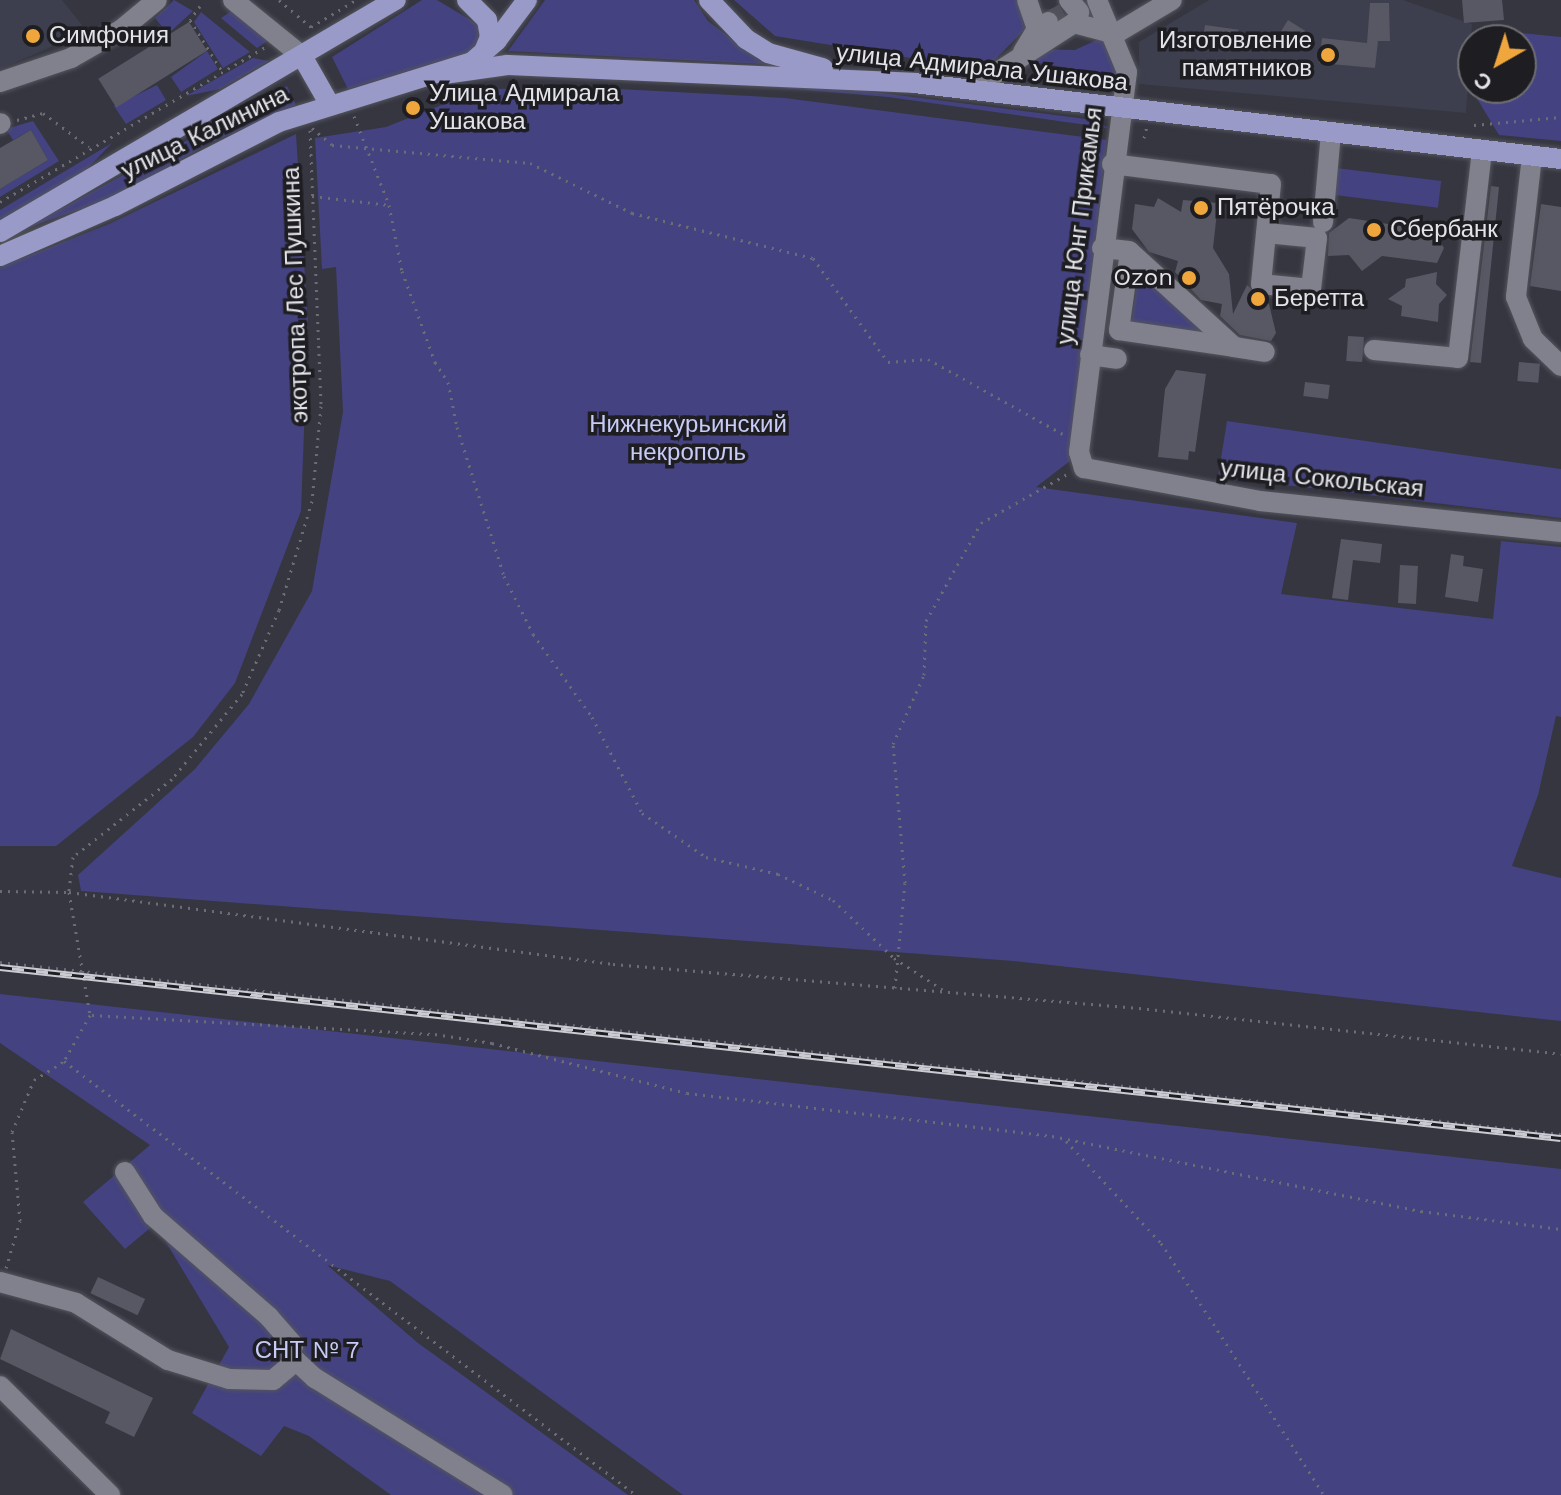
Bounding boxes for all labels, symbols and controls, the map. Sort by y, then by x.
place label: Симфония [49,22,169,50]
north arrow [1457,24,1537,104]
marker: Симфония [24,27,42,45]
place label: Изготовление памятников [1159,27,1312,83]
street label: улица Адмирала Ушакова [835,38,1129,98]
marker: Изготовление памятников [1319,46,1337,64]
text: С [1469,67,1497,96]
street label: улица Калинина [117,80,293,186]
place label: Улица Адмирала Ушакова [429,80,619,136]
marker: Улица Адмирала Ушакова [404,99,422,117]
street label: улица Юнг Прикамья [1051,106,1109,346]
street label: экотропа Лес Пушкина [277,166,315,424]
place label: Пятёрочка [1217,194,1335,222]
marker: Пятёрочка [1192,199,1210,217]
place label: Сбербанк [1390,216,1498,244]
marker: Сбербанк [1365,221,1383,239]
place label: Ozon [1113,264,1173,292]
marker: Ozon [1180,269,1198,287]
place label: Беретта [1274,285,1364,313]
marker: Беретта [1249,290,1267,308]
park label: Нижнекурьинский некрополь [589,411,787,467]
street label: улица Сокольская [1219,454,1425,504]
park label: СНТ № 7 [254,1337,360,1365]

